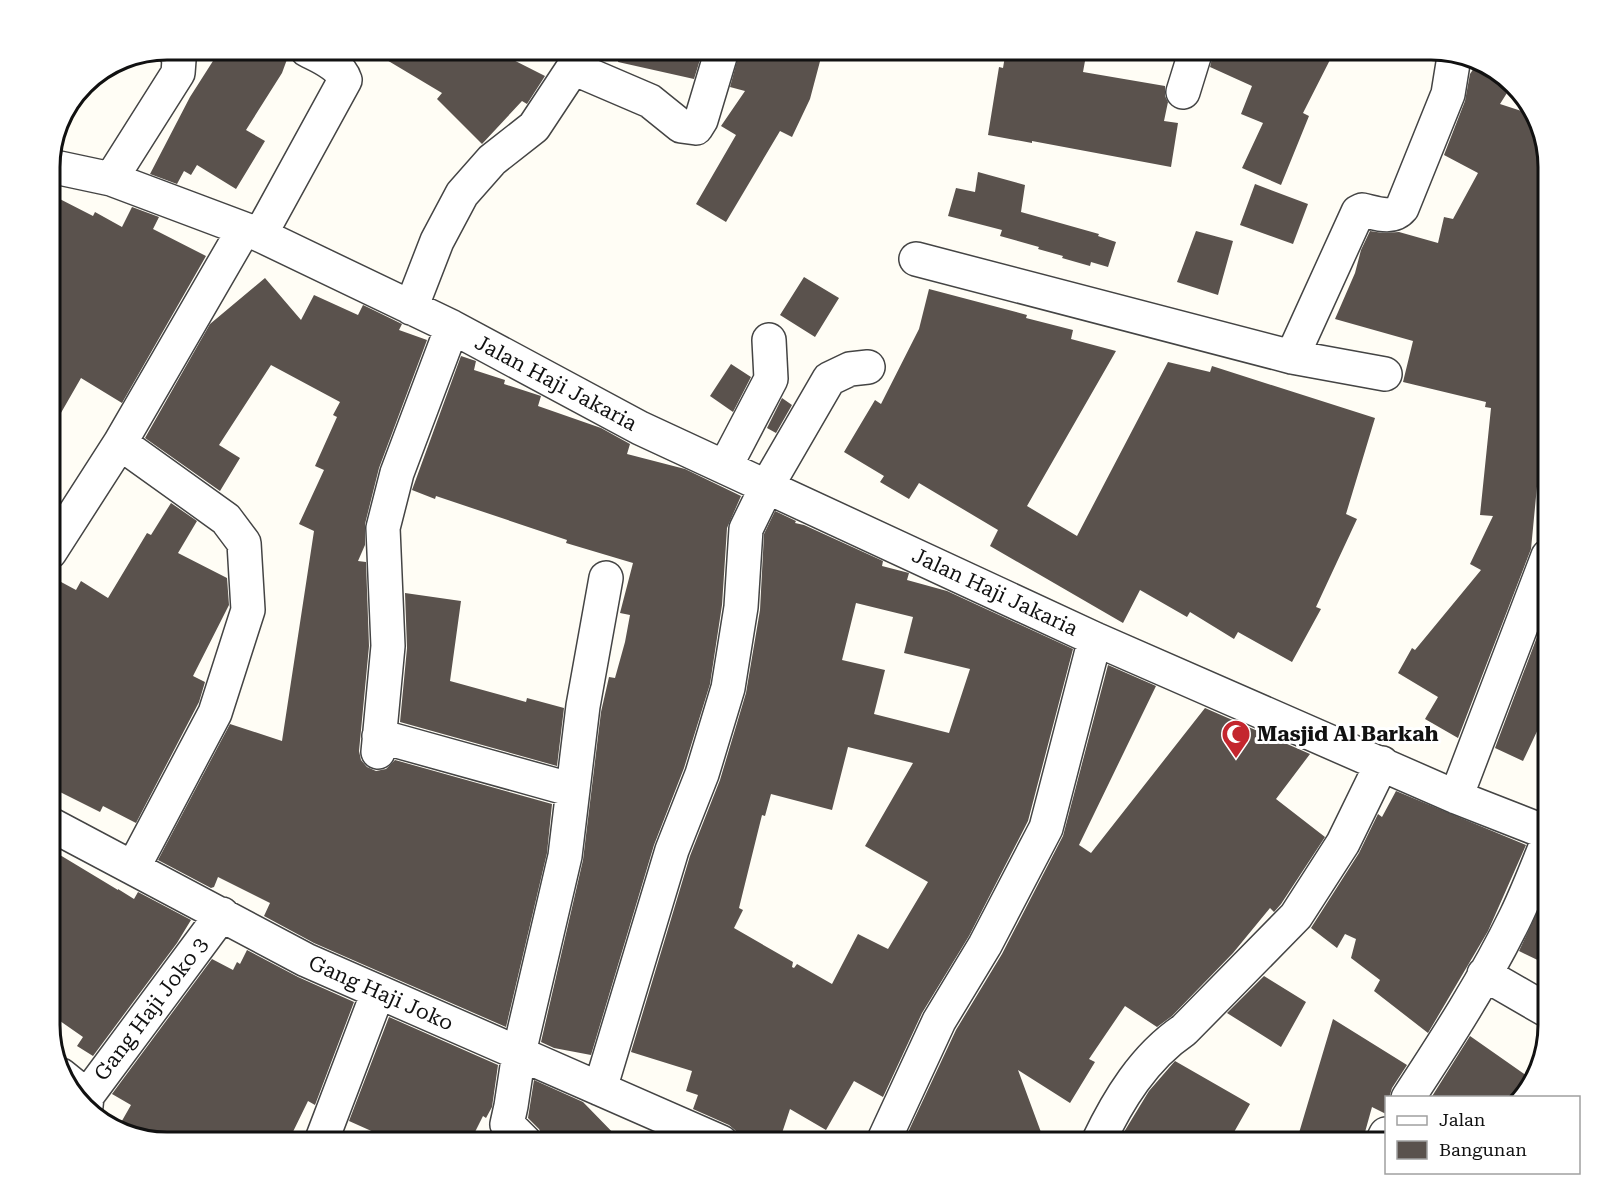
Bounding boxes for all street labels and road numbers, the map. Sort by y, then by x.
street label: Jalan Haji Jakaria [471,330,642,436]
street label: Jalan Haji Jakaria [908,543,1082,641]
street label: Gang Haji Joko 3 [89,933,213,1085]
street label: Gang Haji Joko [305,950,457,1036]

